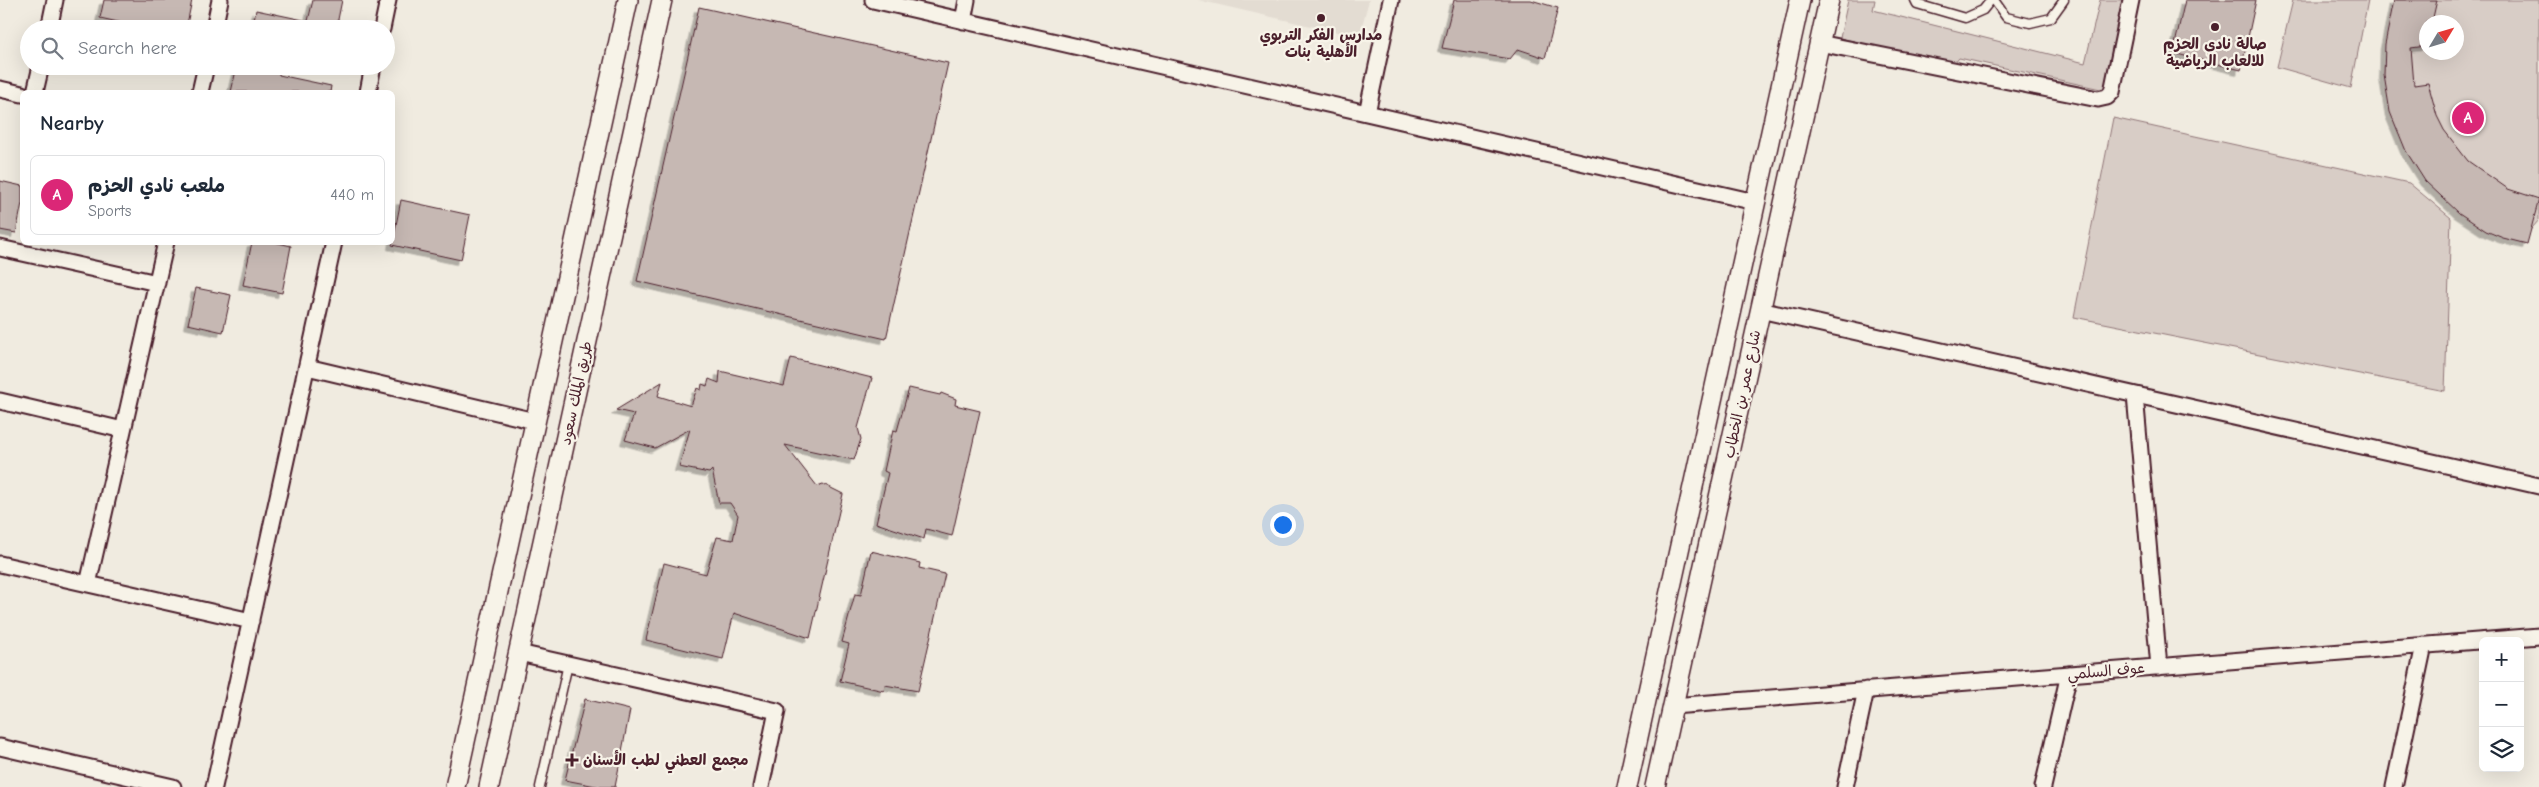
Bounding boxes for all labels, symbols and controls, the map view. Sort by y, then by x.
marker: مدارس الفكر التربوي الأهلية بنات [1315,12,1327,24]
north arrow [2419,15,2464,60]
search box [20,20,395,75]
marker: صالة نادي الحزم للالعاب الرياضية [2209,21,2221,33]
place label: مدارس الفكر التربوي الأهلية بنات [1260,26,1382,61]
icon: search [38,34,66,62]
place label: صالة نادي الحزم للالعاب الرياضية [2163,35,2267,70]
text: Search here [78,37,177,59]
pin: A [2452,99,2484,137]
text: Nearby [40,111,104,135]
text: ملعب نادي الحزم [88,175,225,197]
text: A [53,186,61,204]
text: 440 m [330,186,374,204]
text: Sports [88,202,131,220]
street label: شارع عمر بن الخطاب [1720,328,1765,460]
street label: طريق الملك سعود [556,339,597,447]
your location [1270,512,1296,538]
map controls [2479,637,2524,772]
button: + [2479,637,2524,682]
street label: عوف السلمي [2066,659,2146,687]
button: − [2479,682,2524,727]
button: layers [2479,727,2524,772]
place label: مجمع العطني لطب الأسنان [583,749,749,774]
marker: مجمع العطني لطب الأسنان [565,753,579,767]

